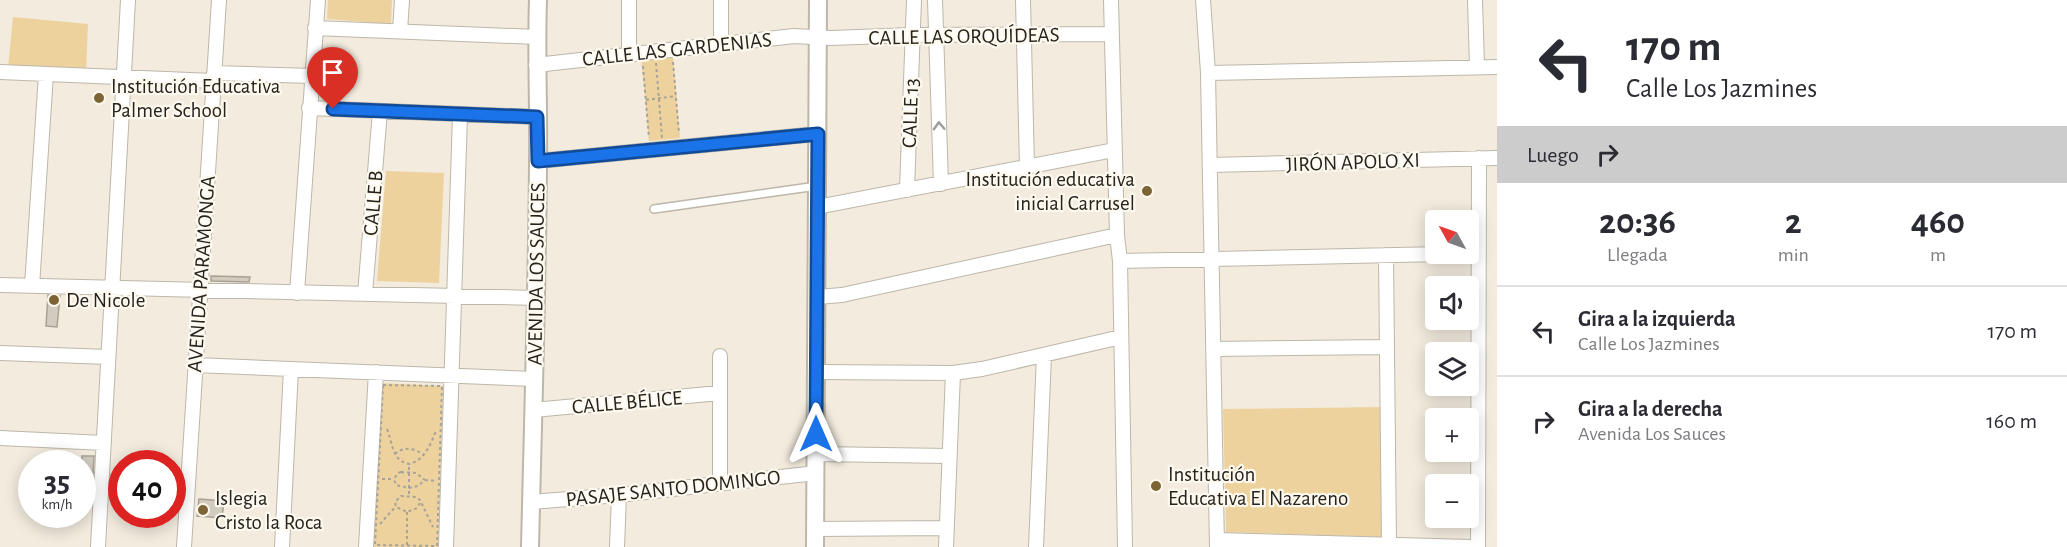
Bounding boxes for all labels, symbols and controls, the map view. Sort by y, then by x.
street label: CALLE LAS ORQUÍDEAS [868,22,1060,49]
icon: left [1527,24,1605,102]
text: 170 m [1626,26,1721,68]
street label: CALLE LAS GARDENIAS [581,29,773,70]
pin [307,47,358,109]
icon: arrive [316,56,349,89]
text: Calle Los Jazmines [1626,75,1817,102]
place label: Institución Educativa Palmer School [111,76,281,121]
street label: CALLE 13 [899,78,922,148]
marker: Institución Educativa Palmer School [92,91,106,105]
one-way arrow [933,121,945,130]
icon: right [1591,138,1624,171]
text: Luego [1527,144,1579,166]
street label: JIRÓN APOLO XI [1286,148,1420,175]
place label: Institución educativa inicial Carrusel [965,169,1135,214]
street label: CALLE B [360,170,387,237]
street label: AVENIDA PARAMONGA [184,175,219,373]
street label: AVENIDA LOS SAUCES [524,182,549,366]
marker: Institución educativa inicial Carrusel [1140,184,1154,198]
text: 20:36 [1599,204,1676,240]
text: 2 [1785,204,1802,240]
text: 460 [1911,204,1965,240]
north arrow [1425,210,1479,264]
map controls [1425,210,1479,528]
text: Llegada [1607,245,1668,265]
text: min [1778,245,1809,265]
text: m [1930,245,1946,265]
button: sound [1425,276,1479,330]
place label: De Nicole [66,290,145,311]
marker: De Nicole [47,293,61,307]
text: Gira a la izquierda [1578,308,1736,330]
icon: left [1527,315,1560,348]
text: 170 m [1987,320,2037,342]
text: Calle Los Jazmines [1578,334,1720,354]
button: layers [1425,342,1479,396]
street label: CALLE BÉLICE [571,385,683,418]
text: Gira a la derecha [1578,398,1723,420]
position arrow [784,402,848,466]
icon: right [1527,405,1560,438]
button: + [1425,408,1479,462]
text: 160 m [1986,410,2037,432]
text: Avenida Los Sauces [1578,424,1726,444]
speed limit sign: 40 [108,450,186,528]
place label: Institución Educativa El Nazareno [1168,464,1348,509]
text: 35 [44,467,70,497]
street label: PASAJE SANTO DOMINGO [565,467,781,510]
button: − [1425,474,1479,528]
marker: Institución Educativa El Nazareno [1149,479,1163,493]
place label: Islegia Cristo la Roca [215,488,323,533]
text: km/h [42,497,72,512]
marker: Islegia Cristo la Roca [196,503,210,517]

